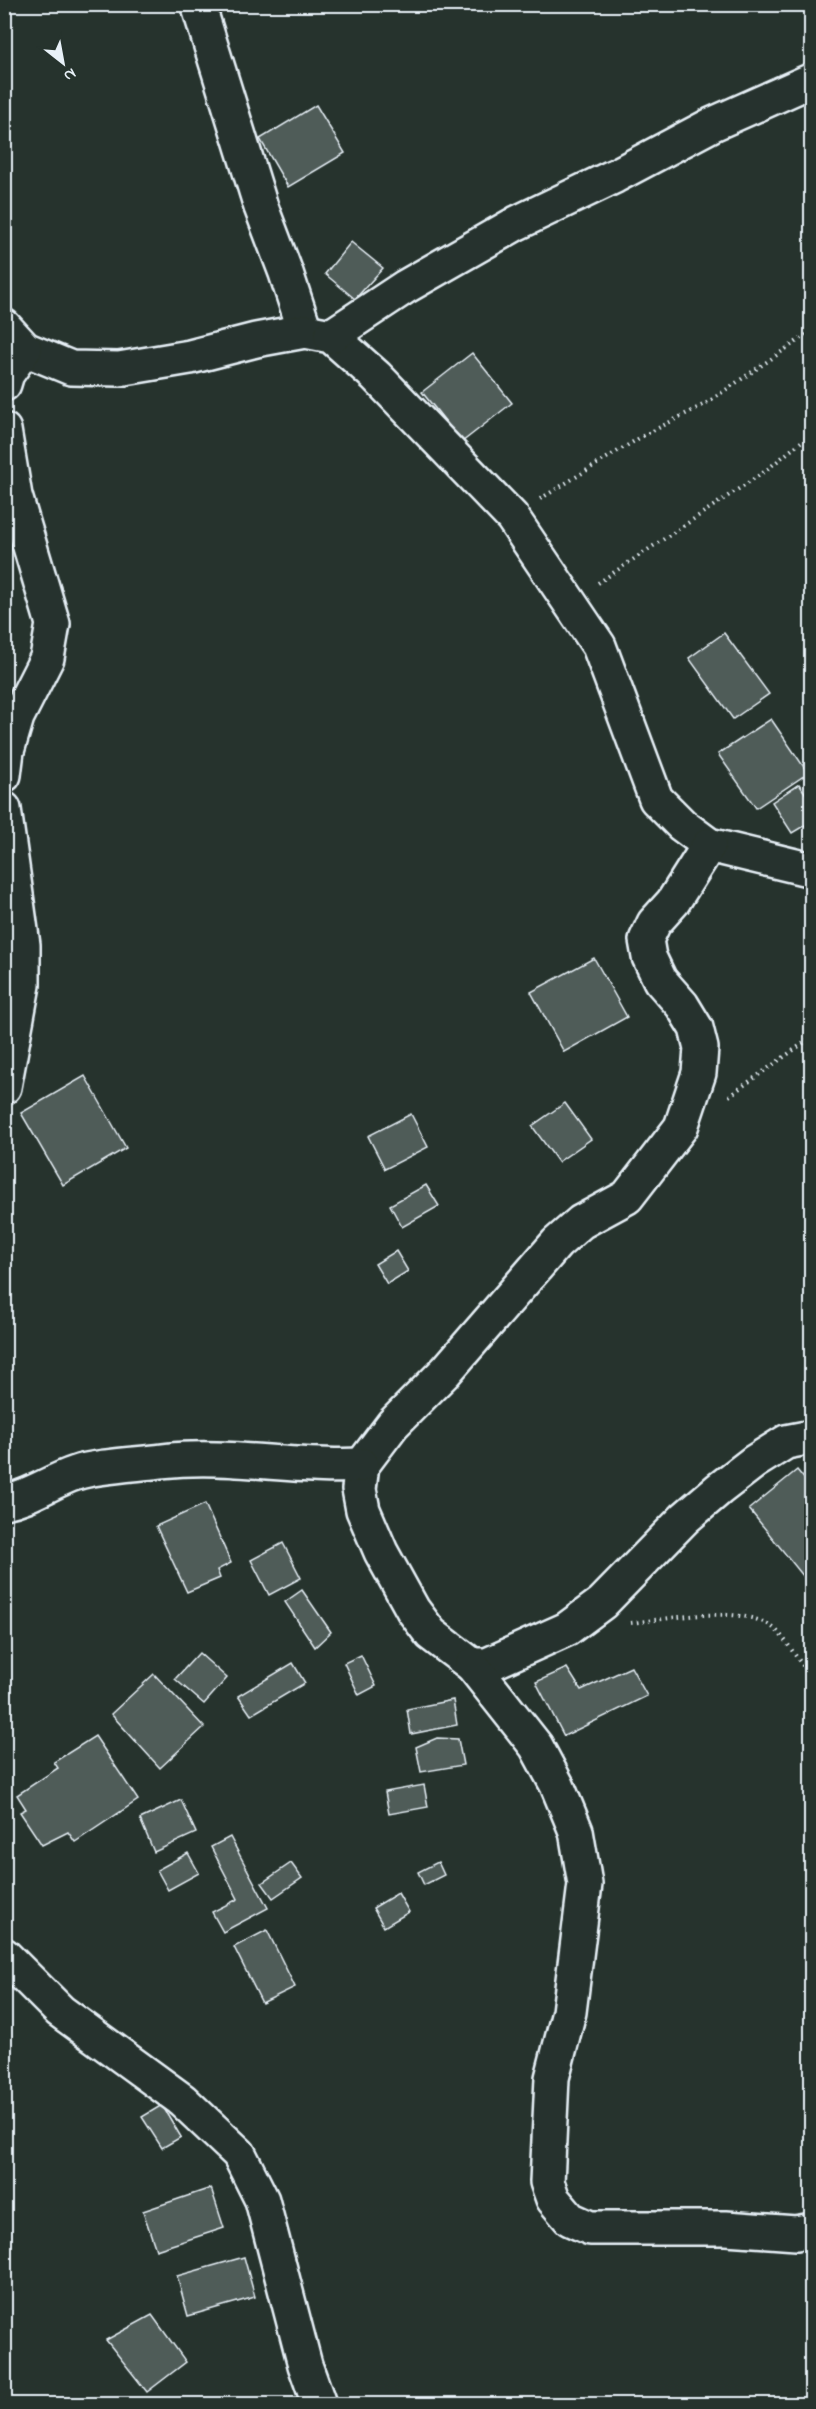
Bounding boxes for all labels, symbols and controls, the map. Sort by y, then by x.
north arrow [33,33,93,93]
text: N [59,61,81,87]

